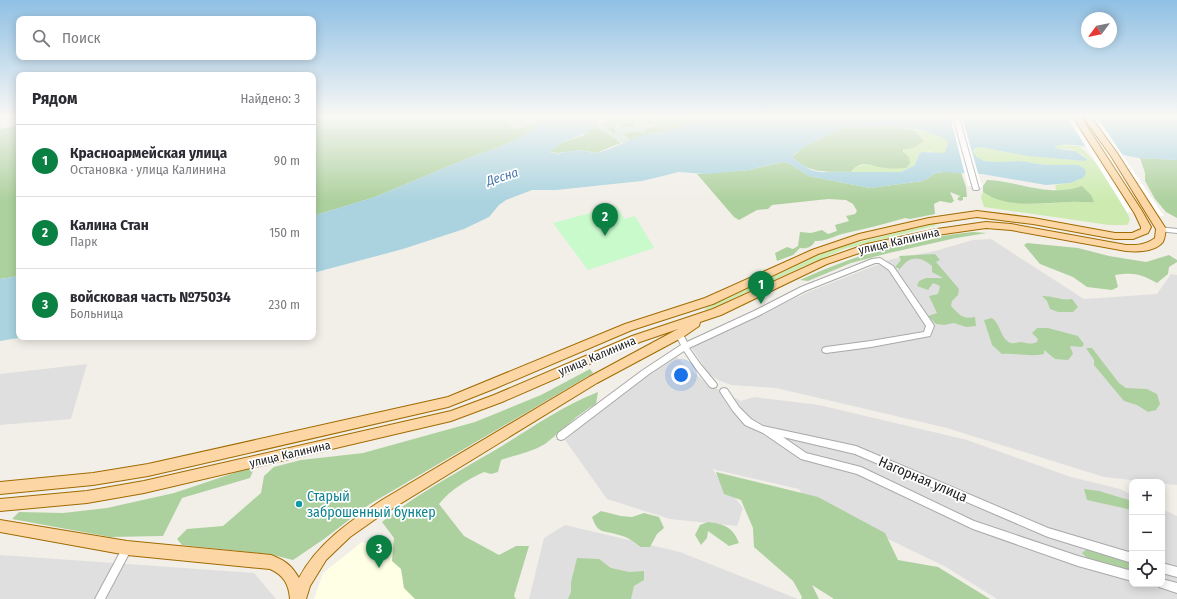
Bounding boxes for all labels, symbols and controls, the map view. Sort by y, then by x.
north arrow [1081,12,1117,48]
search box [16,16,316,60]
icon: search [30,27,52,49]
text: Поиск [62,29,100,47]
text: Рядом [32,88,77,109]
text: Найдено: 3 [240,91,300,106]
text: Красноармейская улица [70,144,227,162]
text: 1 [42,153,48,168]
text: 90 m [274,153,300,168]
text: Остановка · улица Калинина [70,162,226,177]
water label: Десна [483,164,520,189]
pin: 2 [592,203,618,236]
text: Калина Стан [70,216,149,234]
text: 2 [42,225,48,240]
text: 150 m [269,225,300,240]
street label: улица Калинина [857,225,941,257]
text: Парк [70,234,97,249]
pin: 1 [748,271,774,304]
text: войсковая часть №75034 [70,288,231,306]
text: 3 [42,297,48,312]
text: 230 m [269,297,300,312]
text: Больница [70,306,123,321]
street label: улица Калинина [556,333,638,379]
your location [671,365,691,385]
street label: улица Калинина [248,438,332,470]
street label: Нагорная улица [876,453,970,506]
map controls [1129,479,1165,587]
button: + [1129,479,1165,515]
place label: Старый заброшенный бункер [307,488,436,521]
marker: Старый заброшенный бункер [294,499,304,509]
button: − [1129,515,1165,551]
pin: 3 [366,535,392,568]
button: locate [1129,551,1165,587]

